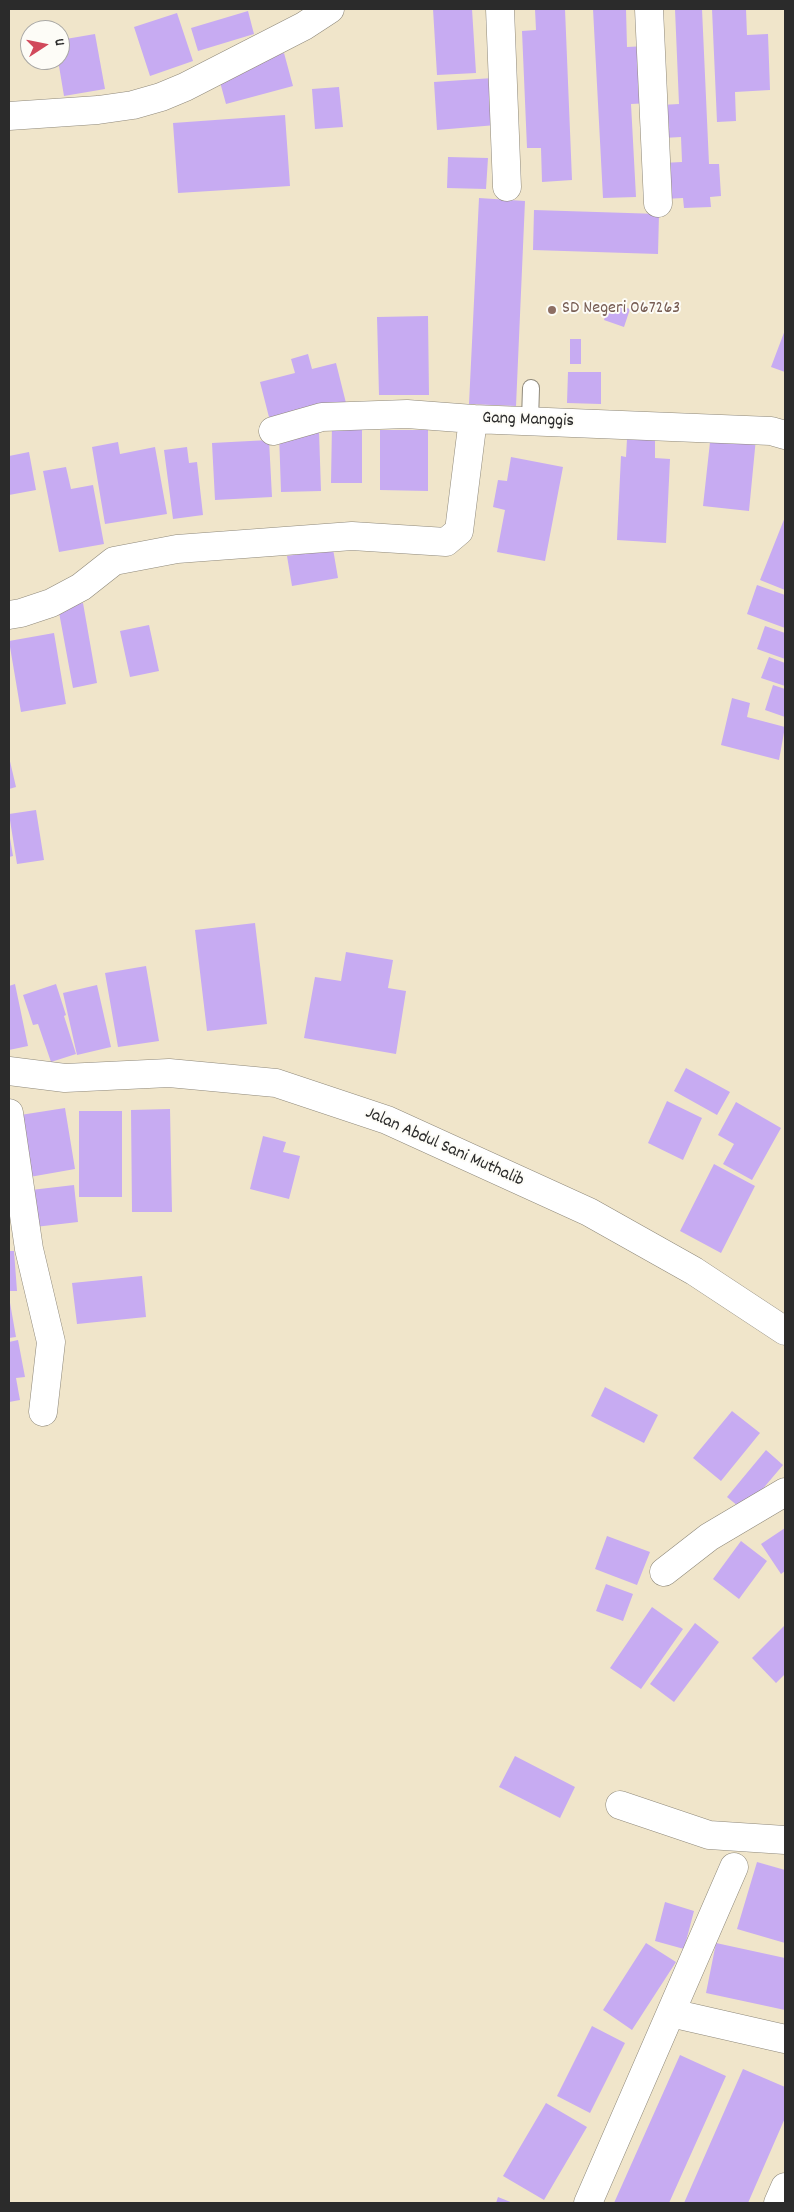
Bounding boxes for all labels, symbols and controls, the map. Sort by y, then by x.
north arrow [20,20,70,70]
text: U [48,37,69,48]
place label: SD Negeri 067263 [562,299,680,321]
marker: SD Negeri 067263 [546,304,558,316]
street label: Gang Manggis [482,409,574,433]
street label: Jalan Abdul Sani Muthalib [361,1103,527,1193]

